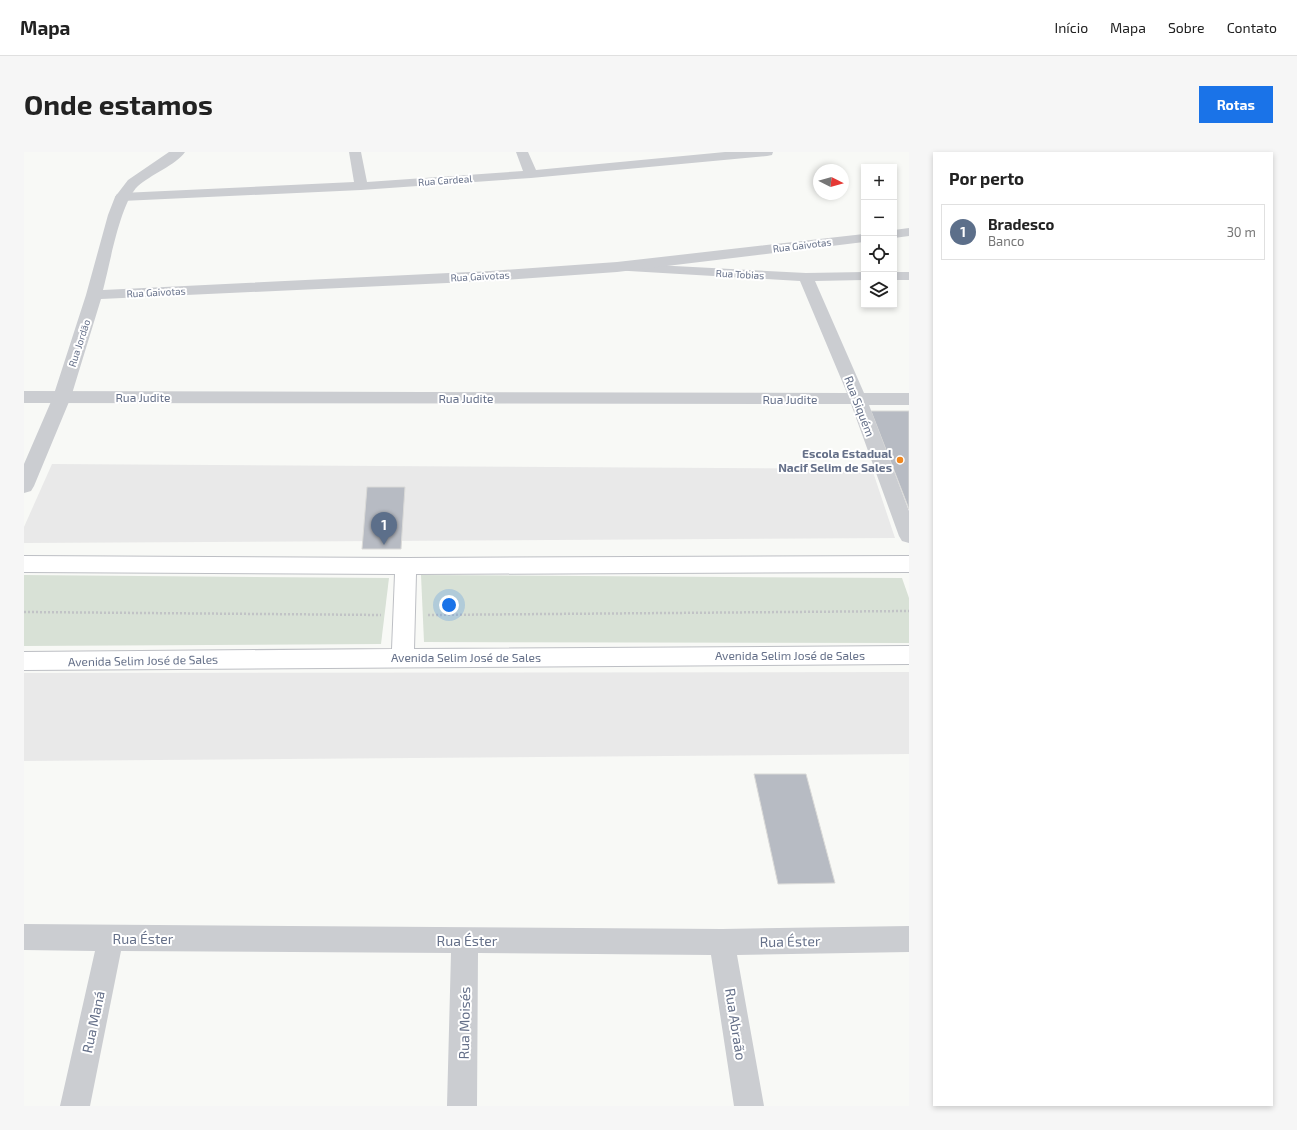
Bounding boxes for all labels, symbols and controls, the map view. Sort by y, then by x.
text: Mapa [20,16,70,39]
text: Início [1055,19,1088,36]
text: Mapa [1110,19,1146,36]
text: Sobre [1168,19,1205,36]
text: Contato [1227,19,1277,36]
button: Rotas [1199,86,1273,123]
text: Onde estamos [24,87,213,121]
north arrow [813,164,849,200]
map controls [861,164,897,308]
button: + [861,164,897,200]
text: Por perto [949,168,1024,188]
street label: Rua Cardeal [418,172,473,188]
button: − [861,200,897,236]
text: Bradesco [988,215,1054,233]
text: 1 [960,224,966,240]
text: 30 m [1227,224,1256,240]
text: Banco [988,233,1024,249]
street label: Rua Gaivotas [772,235,832,255]
button: locate [861,236,897,272]
street label: Rua Tobias [715,267,765,281]
street label: Rua Gaivotas [450,268,510,284]
button: layers [861,272,897,308]
street label: Rua Gaivotas [126,284,186,300]
street label: Rua Jordão [66,317,92,368]
street label: Rua Siquém [842,374,878,438]
street label: Rua Judite [115,390,171,404]
street label: Rua Judite [438,391,494,405]
street label: Rua Judite [762,392,818,406]
place label: Escola Estadual Nacif Selim de Sales [778,446,892,474]
marker: Escola Estadual Nacif Selim de Sales [895,455,905,465]
pin: 1 [371,512,397,545]
your location [439,595,459,615]
street label: Avenida Selim José de Sales [715,648,865,662]
street label: Avenida Selim José de Sales [391,650,541,664]
street label: Avenida Selim José de Sales [68,652,218,668]
street label: Rua Éster [113,930,174,947]
street label: Rua Éster [437,932,498,949]
street label: Rua Éster [759,932,821,950]
street label: Rua Moisés [455,986,473,1060]
street label: Rua Abraão [722,987,750,1061]
street label: Rua Maná [78,989,108,1055]

